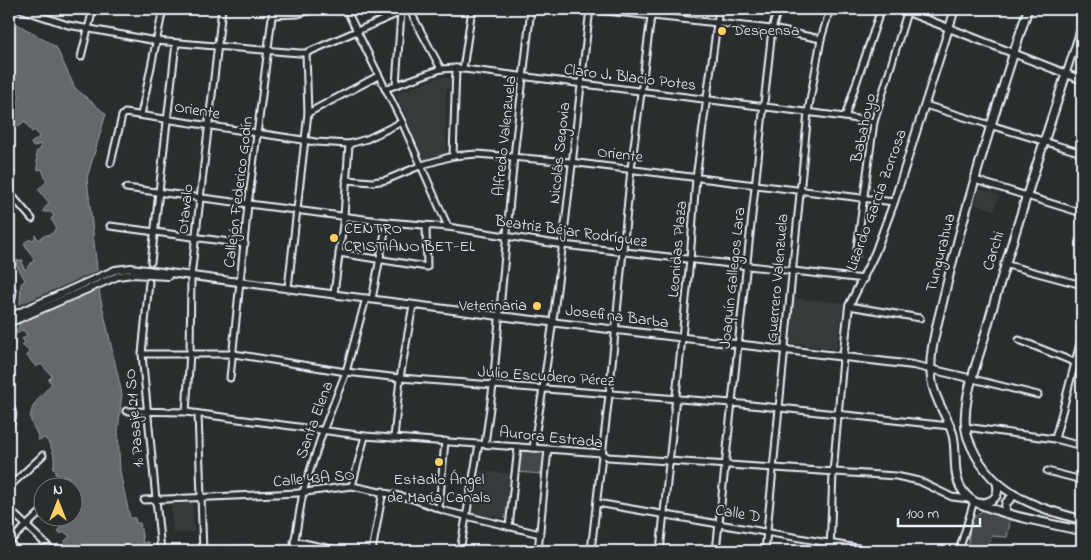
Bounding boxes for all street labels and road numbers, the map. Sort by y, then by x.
street label: Claro J. Blacio Potes [562,58,698,98]
street label: Alfredo Valenzuela [487,75,523,197]
street label: Babahoyo [845,91,883,166]
street label: Oriente [172,96,222,127]
street label: Nicolás Segovia [543,101,577,205]
street label: Callejón Federico Godín [218,115,260,269]
street label: Lizardo García Zorrosa [840,126,914,274]
street label: Oriente [596,140,645,170]
street label: Otavalo [171,183,201,235]
street label: Leonidas Plaza [662,200,694,298]
street label: Joaquín Gallegos Lara [714,206,752,350]
street label: Beatriz Béjar Rodríguez [492,209,649,255]
street label: Tungurahua [920,211,962,295]
street label: Guerrero Valenzuela [760,213,796,343]
street label: Carchi [977,228,1011,274]
street label: Josefina Barba [564,299,670,335]
street label: Julio Escudero Pérez [477,360,615,394]
street label: 1º Pasaje 21 SO [119,368,151,468]
street label: Santa Elena [290,378,340,462]
street label: Aurora Estrada [498,421,604,455]
street label: Calle 43A SO [272,463,356,495]
street label: Calle D [714,499,762,529]

